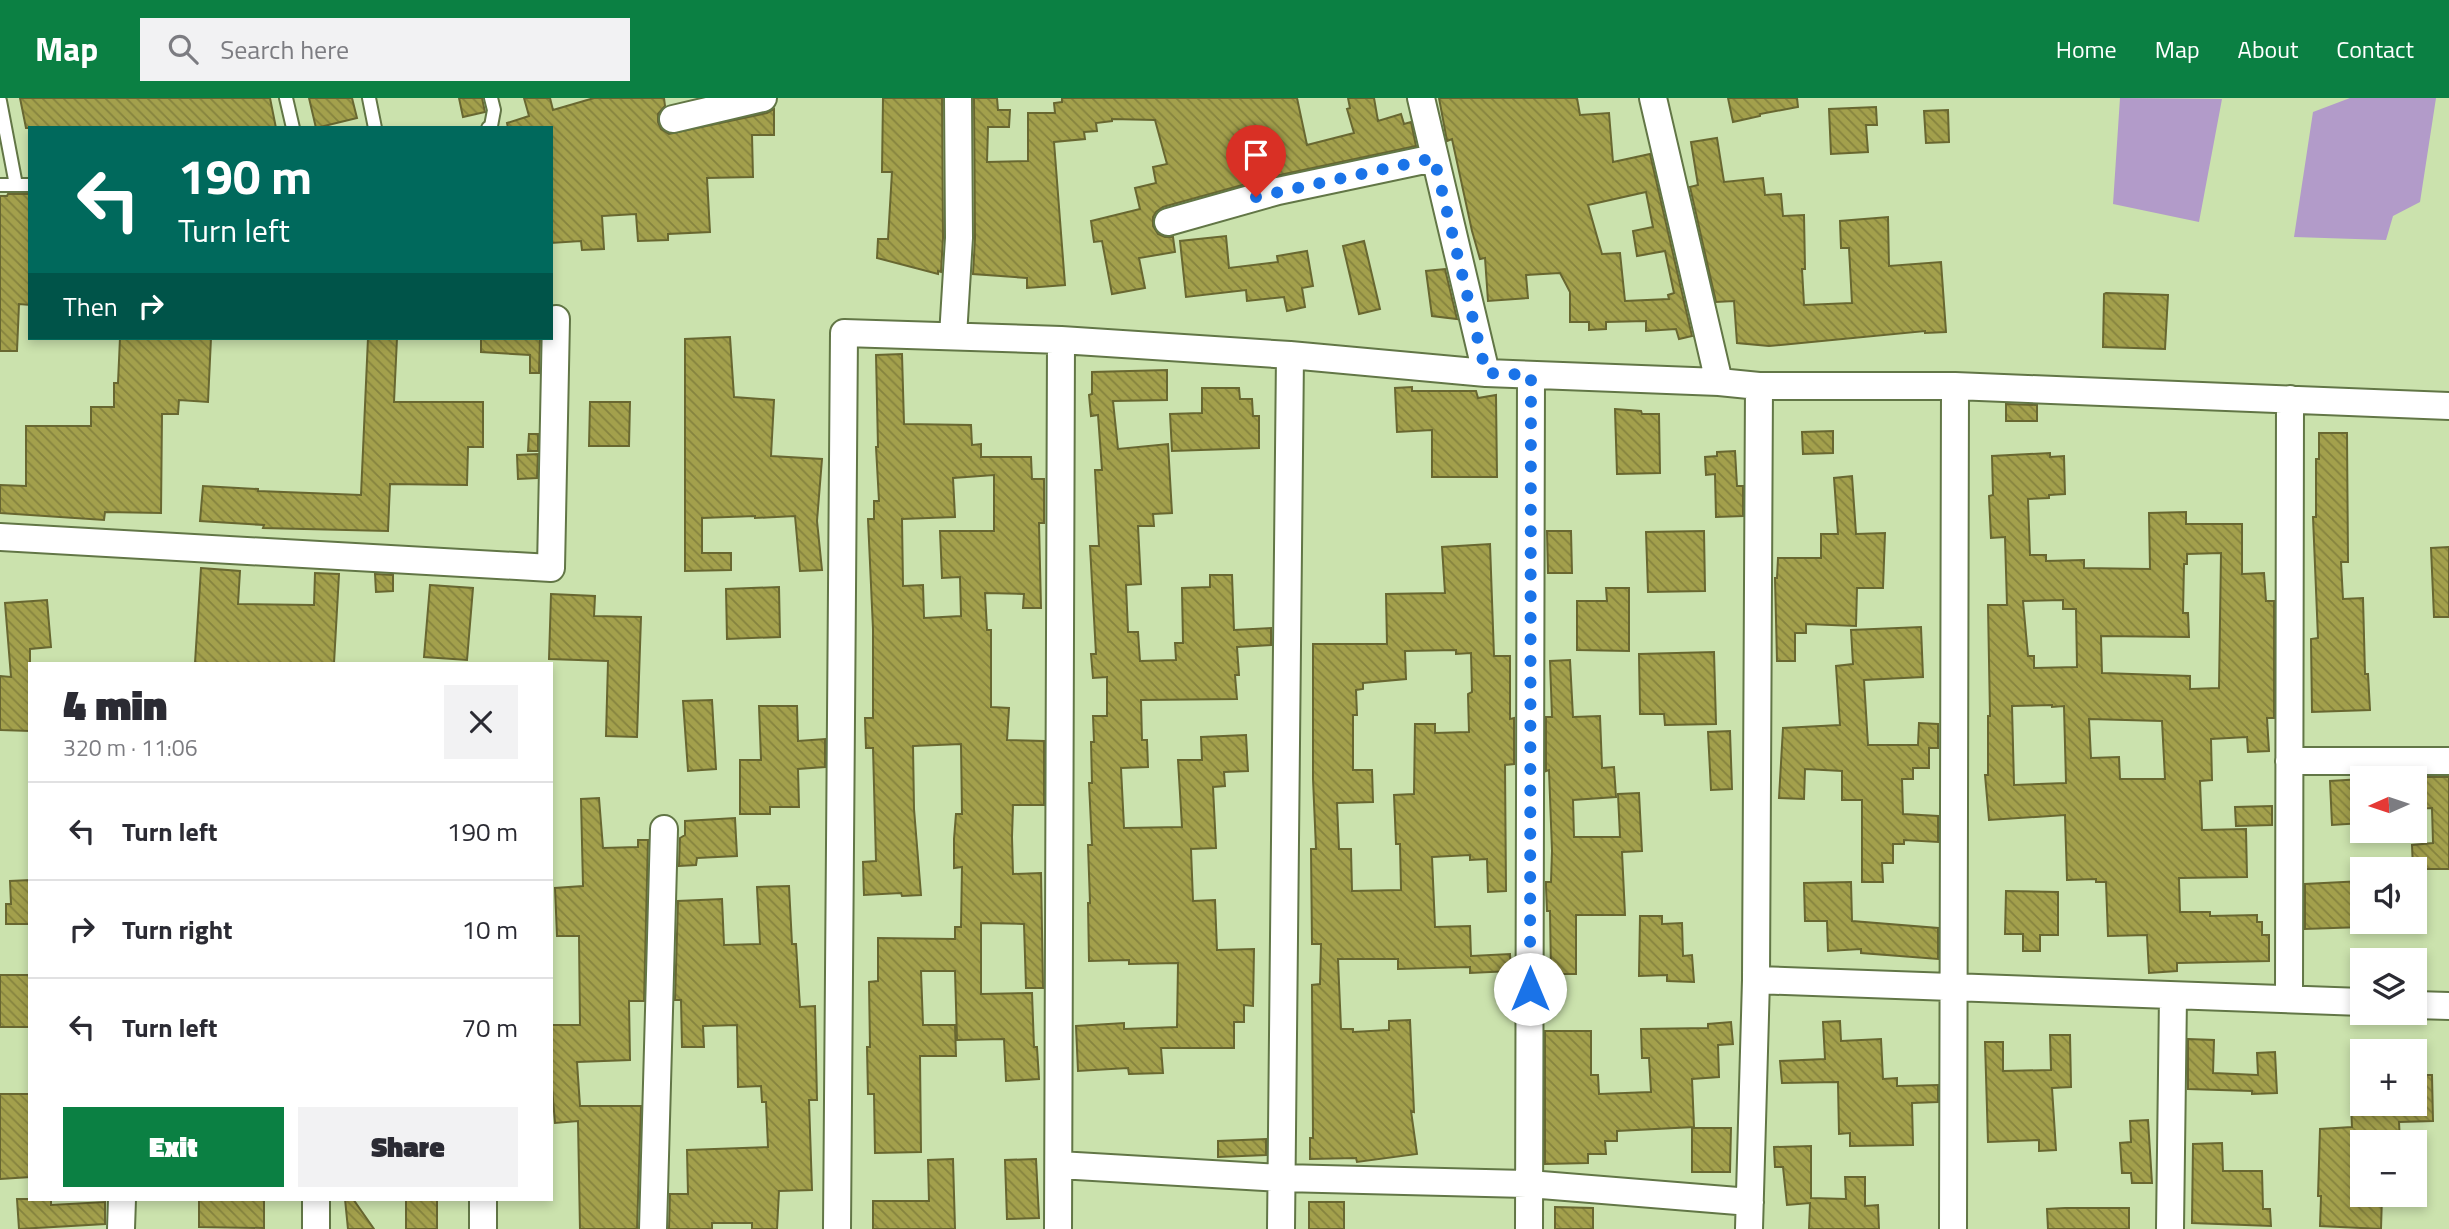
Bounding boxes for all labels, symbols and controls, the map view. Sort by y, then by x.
search box [140,18,630,81]
text: Map [35,24,98,74]
icon: search [164,30,202,68]
text: Search here [220,30,349,69]
text: Home [2056,31,2117,67]
text: Map [2155,31,2200,67]
text: About [2238,31,2298,67]
text: Contact [2336,31,2414,67]
pin [1226,125,1286,197]
icon: arrive [1237,136,1275,174]
text: 190 m [178,138,312,213]
icon: left [63,154,154,245]
text: Turn left [178,206,290,254]
text: Then [63,287,118,326]
icon: right [132,287,170,325]
text: 4 min [63,672,167,736]
button: close [444,685,518,759]
text: 320 m · 11:06 [63,730,198,765]
north arrow [2350,766,2427,844]
map controls [2350,766,2427,1207]
icon: left [63,812,101,850]
text: Turn left [122,812,217,851]
text: 190 m [447,812,518,851]
button: sound [2350,857,2427,934]
icon: right [63,910,101,948]
text: Turn right [122,910,233,949]
text: 10 m [461,910,518,949]
button: layers [2350,948,2427,1025]
position arrow [1493,952,1567,1026]
icon: left [63,1008,101,1046]
text: Turn left [122,1008,217,1047]
text: 70 m [461,1008,518,1047]
button: + [2350,1039,2427,1116]
button: Exit [63,1107,284,1187]
button: Share [298,1107,518,1187]
button: − [2350,1130,2427,1207]

